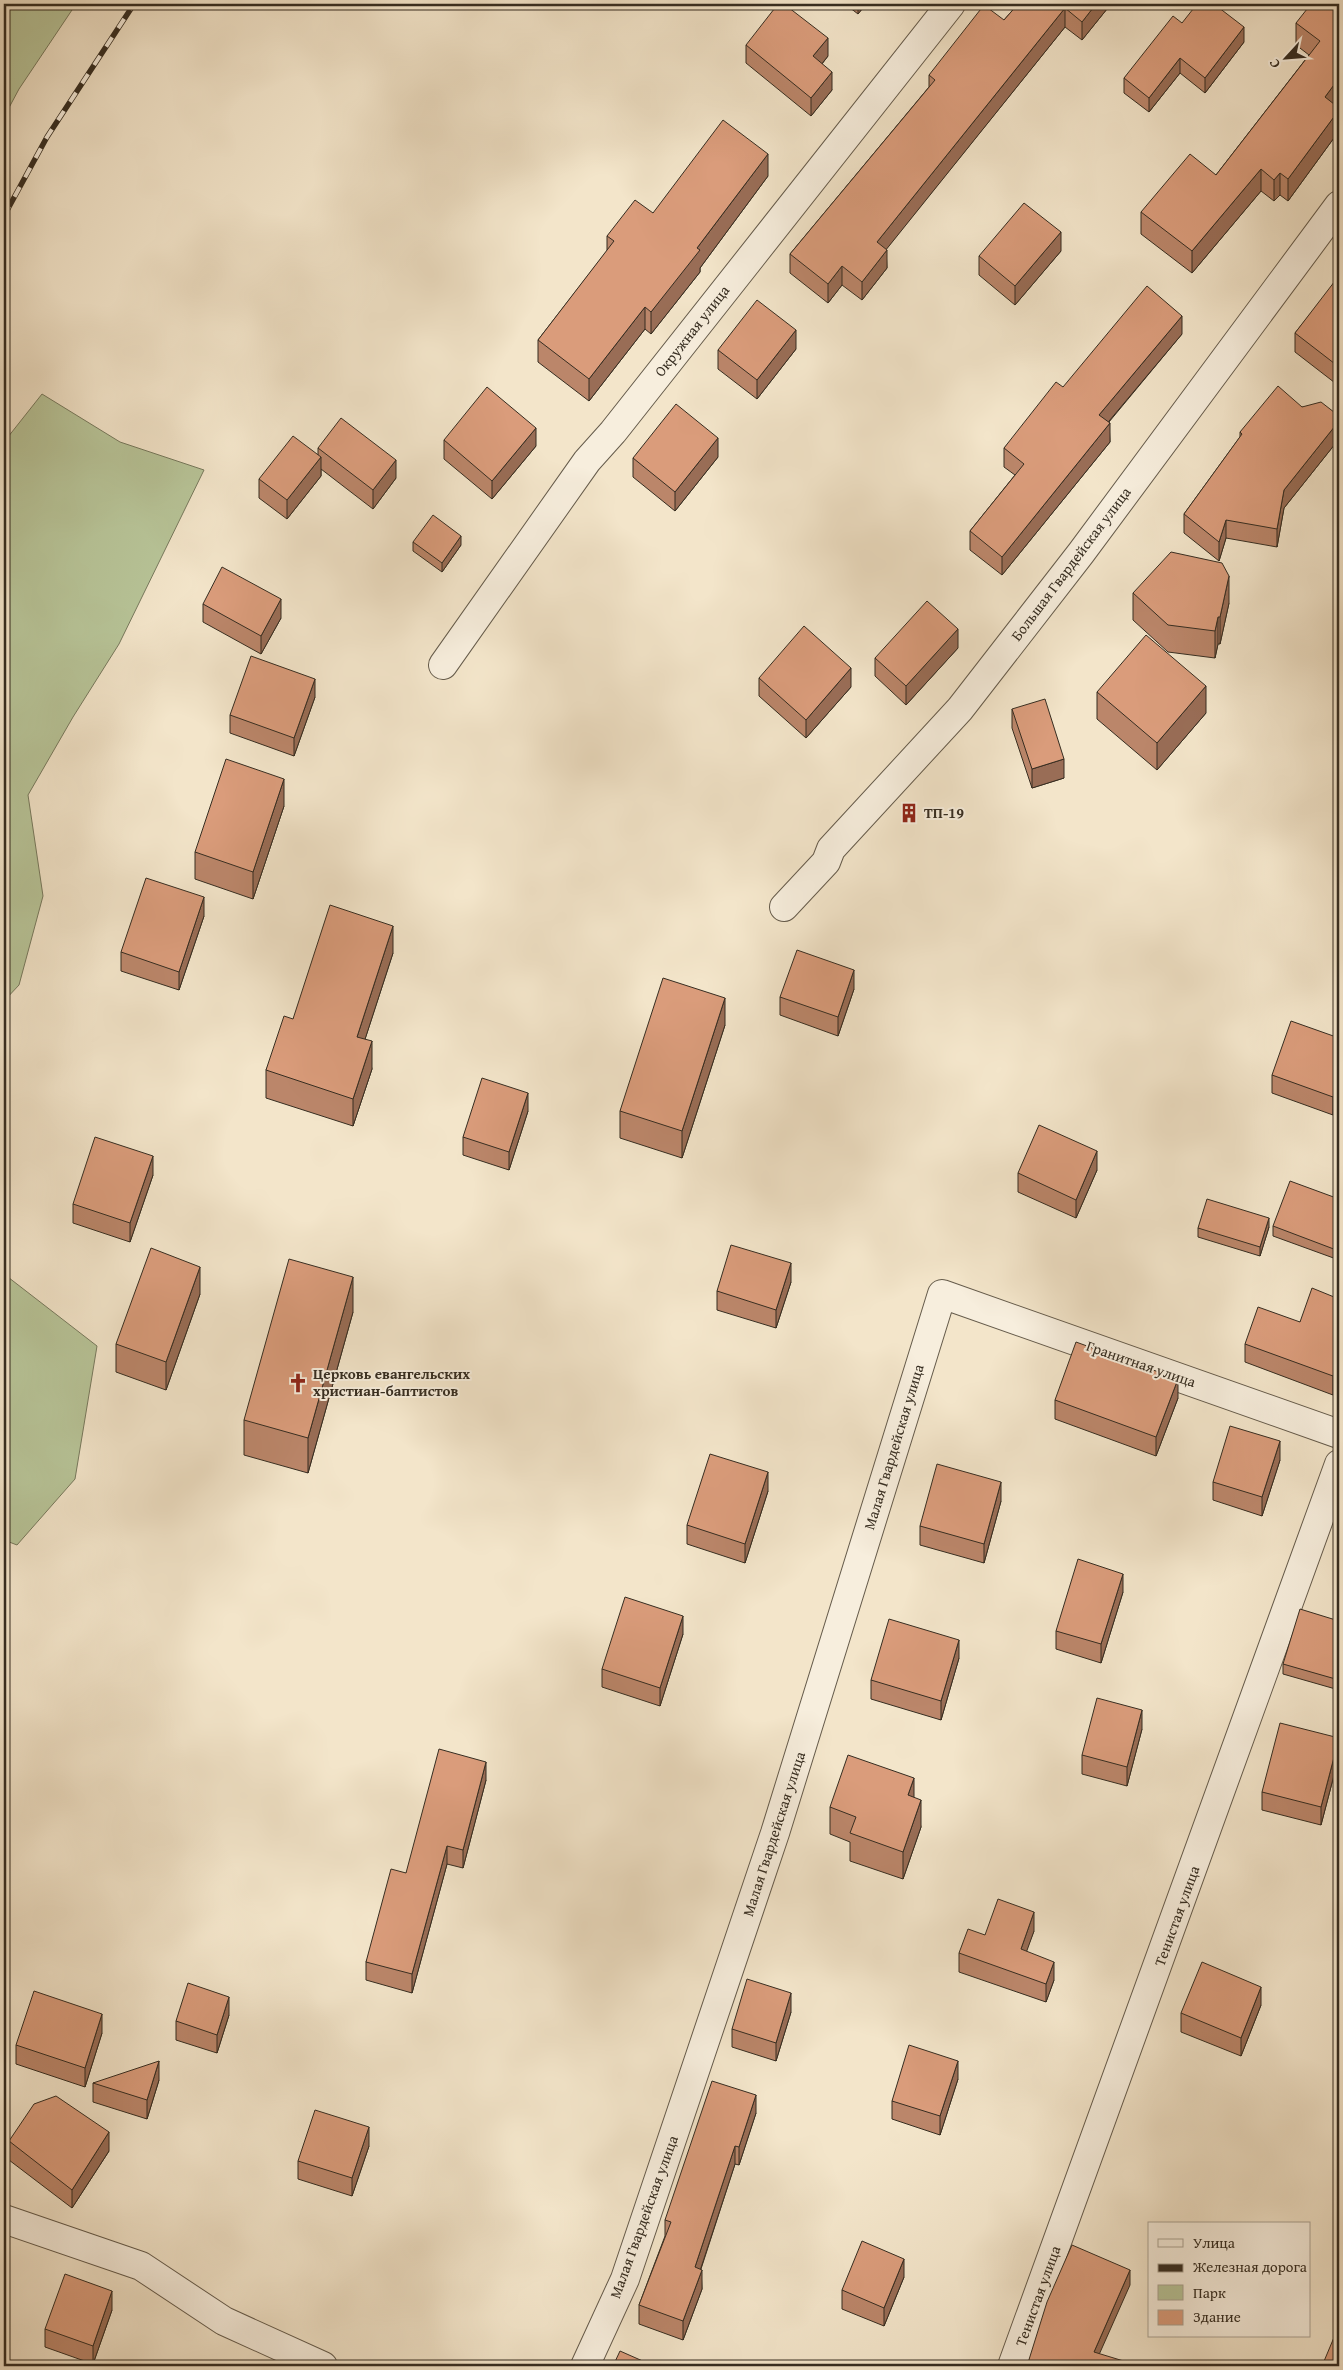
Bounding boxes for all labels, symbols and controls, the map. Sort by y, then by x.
north arrow [1260,32,1310,82]
text: С [1264,56,1285,72]
street label: Окружная улица [649,280,735,381]
street label: Большая Гвардейская улица [1006,482,1136,645]
building icon: ТП-19 [898,802,920,824]
place label: ТП-19 [924,802,964,823]
street label: Гранитная улица [1084,1335,1200,1392]
street label: Малая Гвардейская улица [858,1361,929,1532]
place label: Церковь евангельских христиан-баптистов [313,1363,470,1401]
church icon: Церковь евангельских христиан-баптистов [287,1372,309,1394]
street label: Малая Гвардейская улица [737,1748,810,1919]
street label: Тенистая улица [1149,1862,1205,1969]
street label: Малая Гвардейская улица [604,2132,683,2301]
legend [1148,2222,1310,2338]
text: Улица [1193,2232,1236,2253]
street label: Тенистая улица [1010,2242,1066,2349]
text: Железная дорога [1192,2256,1308,2277]
text: Парк [1193,2282,1226,2303]
text: Здание [1193,2306,1241,2327]

